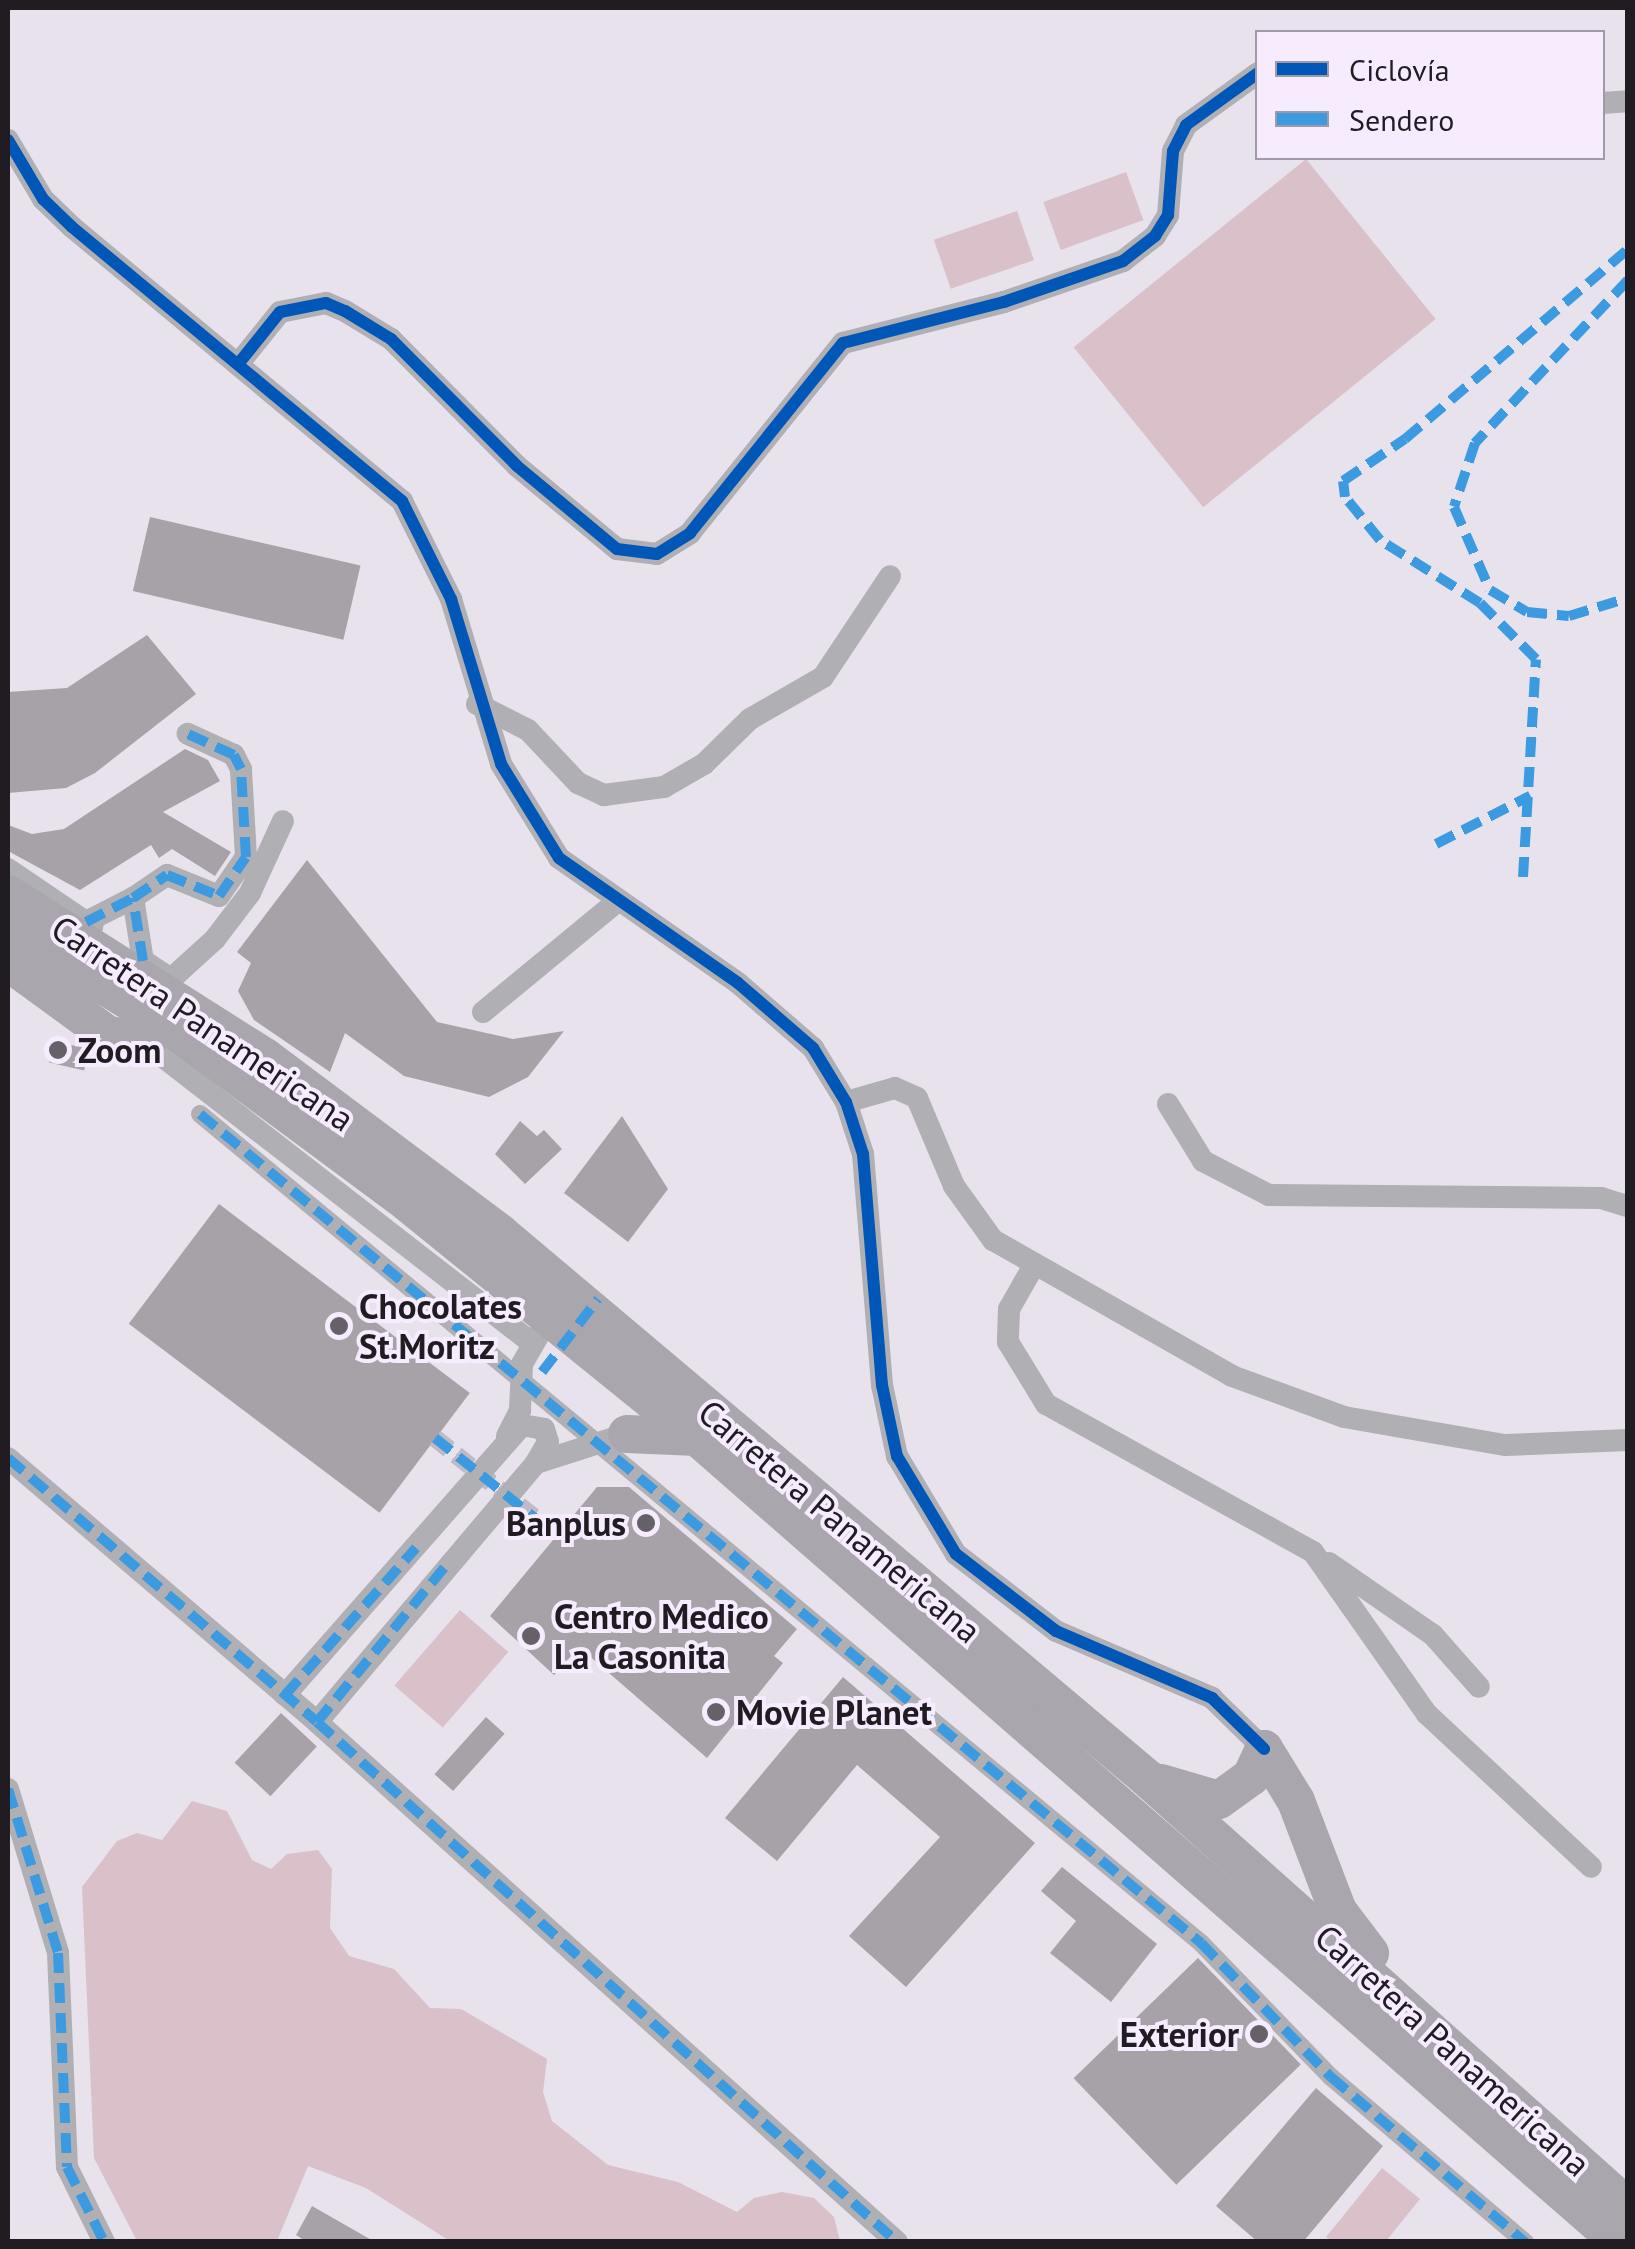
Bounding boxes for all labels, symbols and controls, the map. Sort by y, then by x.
legend [1255,30,1605,160]
text: Ciclovía [1349,50,1450,89]
text: Sendero [1349,100,1454,139]
street label: Carretera Panamericana [44,906,362,1140]
place label: Zoom [78,1029,161,1071]
marker: Zoom [47,1039,69,1061]
place label: Chocolates St.Moritz [359,1285,522,1367]
marker: Chocolates St.Moritz [328,1315,350,1337]
street label: Carretera Panamericana [690,1391,990,1651]
place label: Banplus [506,1502,626,1544]
marker: Banplus [635,1512,657,1534]
place label: Centro Medico La Casonita [554,1595,769,1677]
marker: Centro Medico La Casonita [518,1623,544,1649]
place label: Movie Planet [736,1691,932,1733]
marker: Movie Planet [705,1701,727,1723]
street label: Carretera Panamericana [1307,1915,1599,2185]
place label: Exterior [1120,2013,1239,2055]
marker: Exterior [1248,2023,1270,2045]

